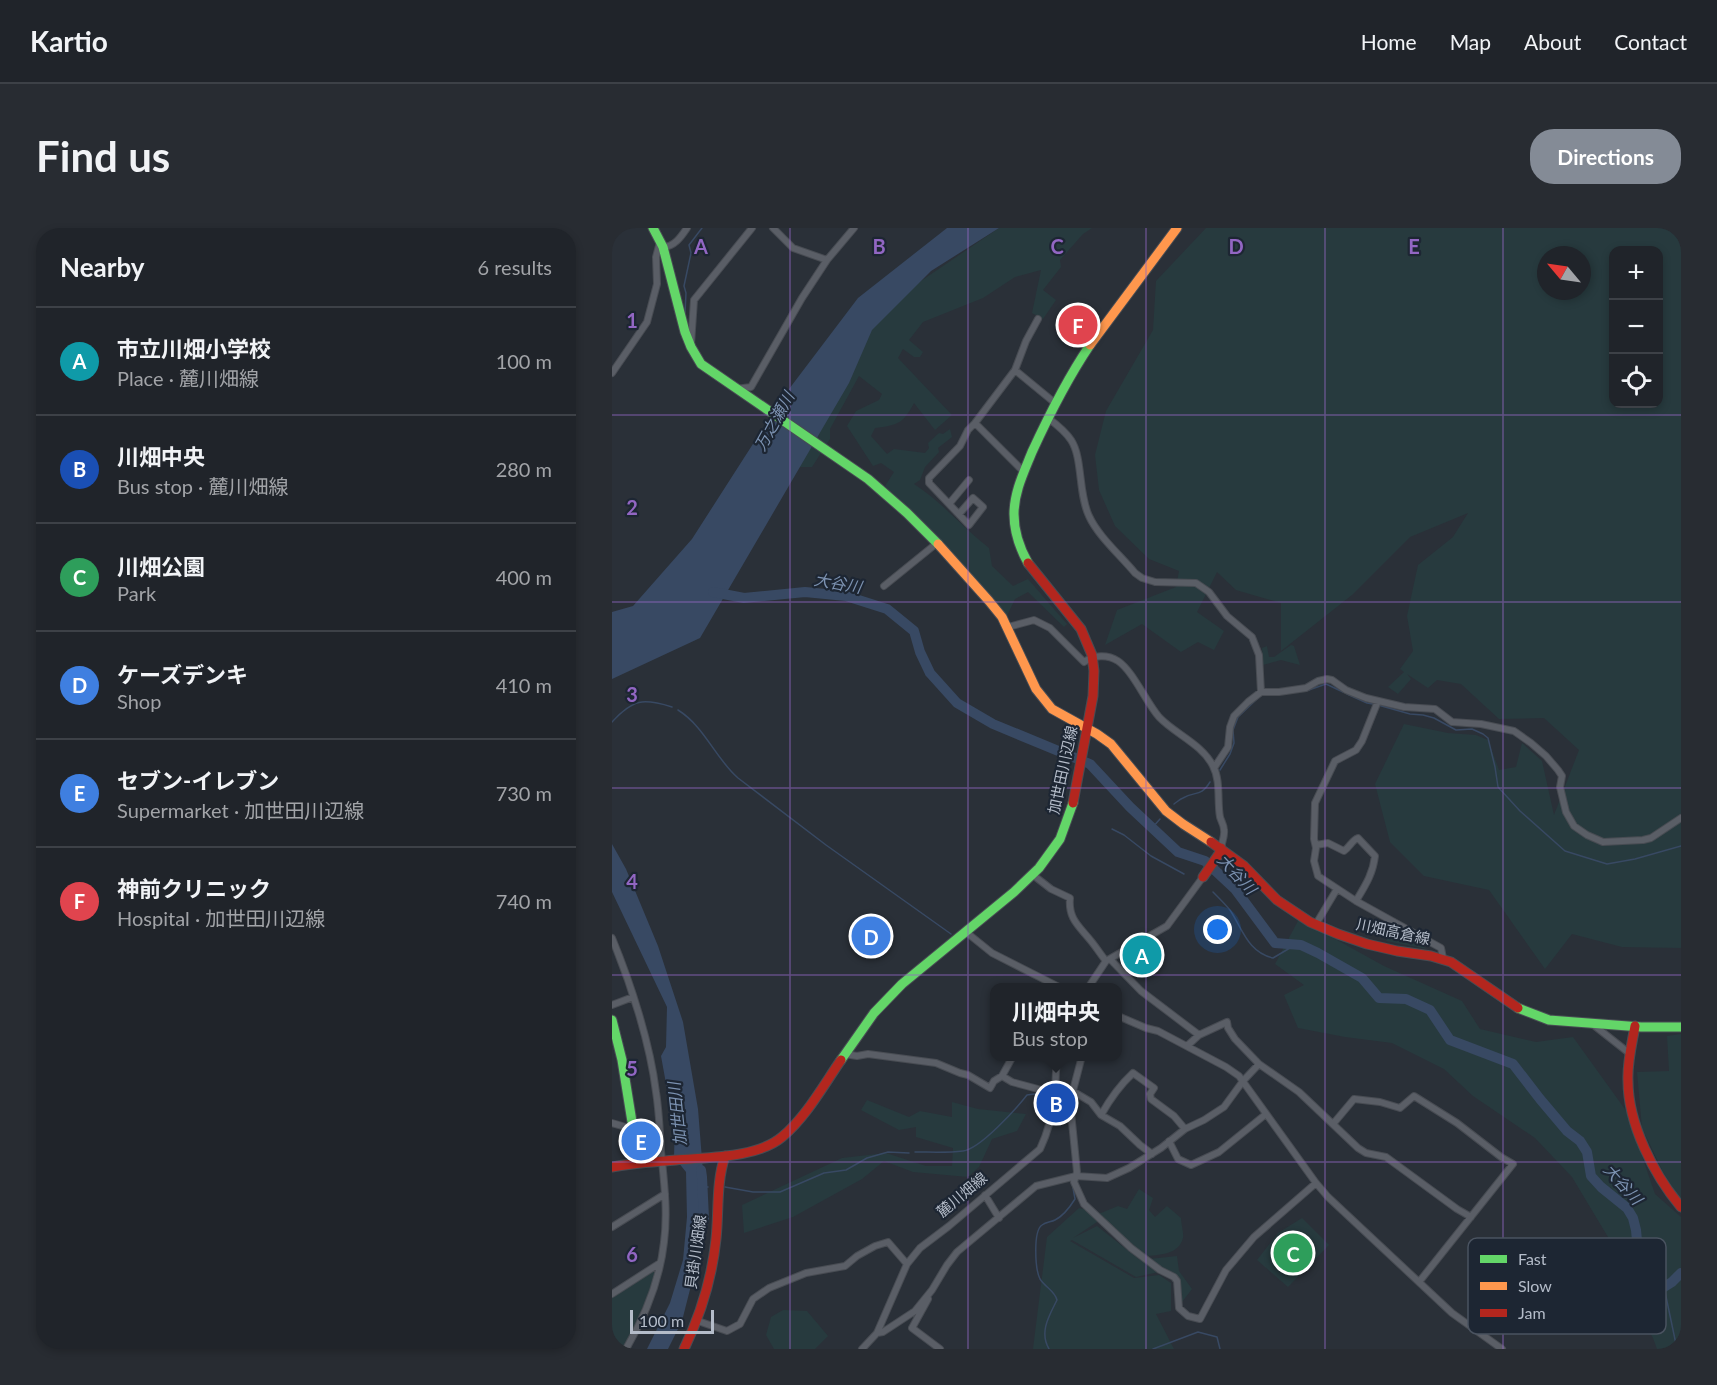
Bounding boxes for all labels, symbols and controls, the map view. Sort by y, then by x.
text: Kartio [30,24,108,58]
text: Home [1361,29,1417,54]
text: Map [1450,29,1491,54]
text: About [1524,29,1581,54]
text: Contact [1614,29,1687,54]
button: Directions [1530,129,1681,184]
text: Find us [36,131,170,181]
text: A [693,234,708,258]
text: B [872,234,886,258]
text: C [1050,234,1064,258]
text: D [1228,234,1244,258]
text: E [1408,234,1420,258]
north arrow [1537,246,1591,300]
map controls [1609,246,1663,408]
button: + [1609,246,1663,300]
text: Nearby [60,251,145,283]
text: 6 results [477,255,552,279]
button: − [1609,300,1663,354]
pin: F [1058,302,1098,348]
text: 1 [626,308,638,332]
text: 市立川畑小学校 [117,335,271,362]
text: A [73,349,86,373]
text: 100 m [496,349,552,373]
button: locate [1609,354,1663,408]
text: Place · 麓川畑線 [117,366,259,390]
water label: 万之瀬川 [750,386,798,453]
text: 川畑中央 [117,443,205,470]
text: B [73,457,86,481]
text: 280 m [496,457,552,481]
text: Bus stop · 麓川畑線 [117,474,288,498]
text: 2 [626,495,638,519]
text: 川畑公園 [117,553,205,580]
text: C [73,565,86,589]
text: 400 m [496,565,552,589]
water label: 大谷川 [813,569,865,596]
text: Park [117,581,156,605]
text: ケーズデンキ [117,661,248,688]
text: D [72,673,87,697]
text: 410 m [496,673,552,697]
text: 3 [626,682,638,706]
text: Shop [117,689,161,713]
street label: 加世田川辺線 [1044,724,1080,816]
text: セブン-イレブン [117,767,279,794]
text: E [74,781,85,805]
text: 730 m [496,781,552,805]
text: Supermarket · 加世田川辺線 [117,798,364,822]
water label: 大谷川 [1214,850,1262,899]
text: 4 [626,869,638,893]
text: 神前クリニック [117,875,271,902]
text: F [74,889,85,913]
text: 740 m [496,889,552,913]
text: Hospital · 加世田川辺線 [117,906,325,930]
pin: D [852,914,890,958]
street label: 川畑高倉線 [1355,914,1432,948]
your location [1203,915,1232,944]
pin: A [1122,932,1162,978]
popup [990,983,1122,1061]
text: 川畑中央 [1012,998,1100,1025]
text: Bus stop [1012,1026,1088,1050]
text: 5 [626,1056,638,1080]
water label: 加世田川 [664,1079,689,1147]
pin: B [1036,1080,1076,1126]
pin: E [621,1118,660,1164]
water label: 大谷川 [1600,1159,1648,1209]
street label: 麓川畑線 [933,1168,990,1220]
street label: 貝掛川畑線 [681,1213,709,1290]
pin: C [1274,1230,1312,1276]
legend [1468,1238,1666,1334]
text: 6 [626,1242,638,1266]
text: Fast [1518,1249,1547,1268]
text: Slow [1518,1276,1552,1295]
text: Jam [1518,1303,1546,1322]
scale bar [630,1307,714,1334]
text: 100 m [639,1311,684,1330]

